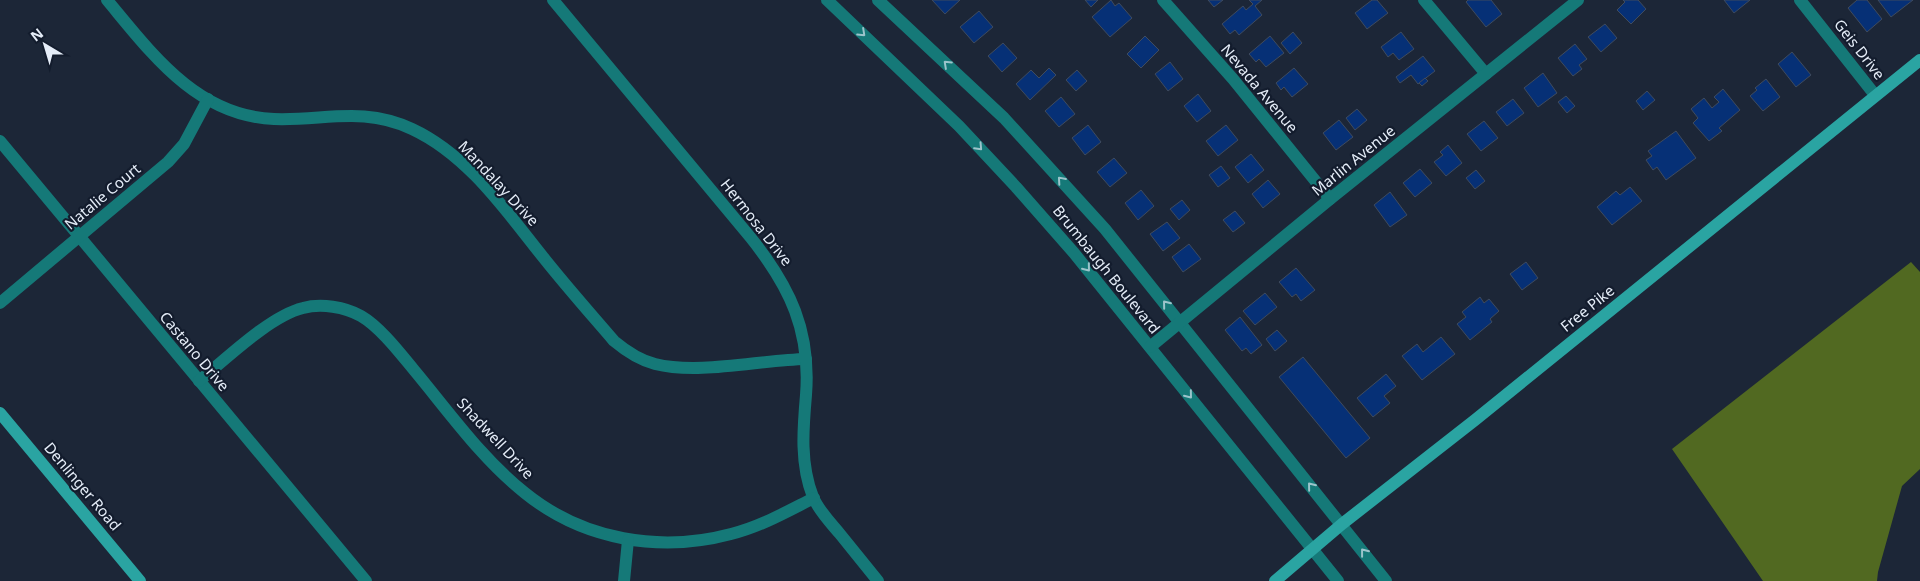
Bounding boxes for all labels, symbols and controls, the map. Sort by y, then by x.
street label: Geis Drive [1830,15,1890,83]
north arrow [20,20,70,70]
text: N [26,23,47,45]
one-way arrow [857,28,866,37]
street label: Nevada Avenue [1217,40,1303,136]
one-way arrow [943,61,952,70]
street label: Marlin Avenue [1307,120,1399,200]
street label: Mandalay Drive [454,136,544,230]
one-way arrow [973,141,982,150]
street label: Natalie Court [60,158,145,234]
street label: Hermosa Drive [717,174,797,270]
one-way arrow [1058,176,1067,185]
street label: Brumbaugh Boulevard [1049,201,1165,337]
one-way arrow [1081,262,1089,271]
street label: Free Pike [1556,280,1618,336]
one-way arrow [1163,301,1171,310]
street label: Castano Drive [156,307,234,395]
one-way arrow [1183,389,1191,398]
street label: Shadwell Drive [453,393,539,483]
street label: Denlinger Road [40,438,126,534]
one-way arrow [1307,482,1316,491]
one-way arrow [1361,549,1369,558]

